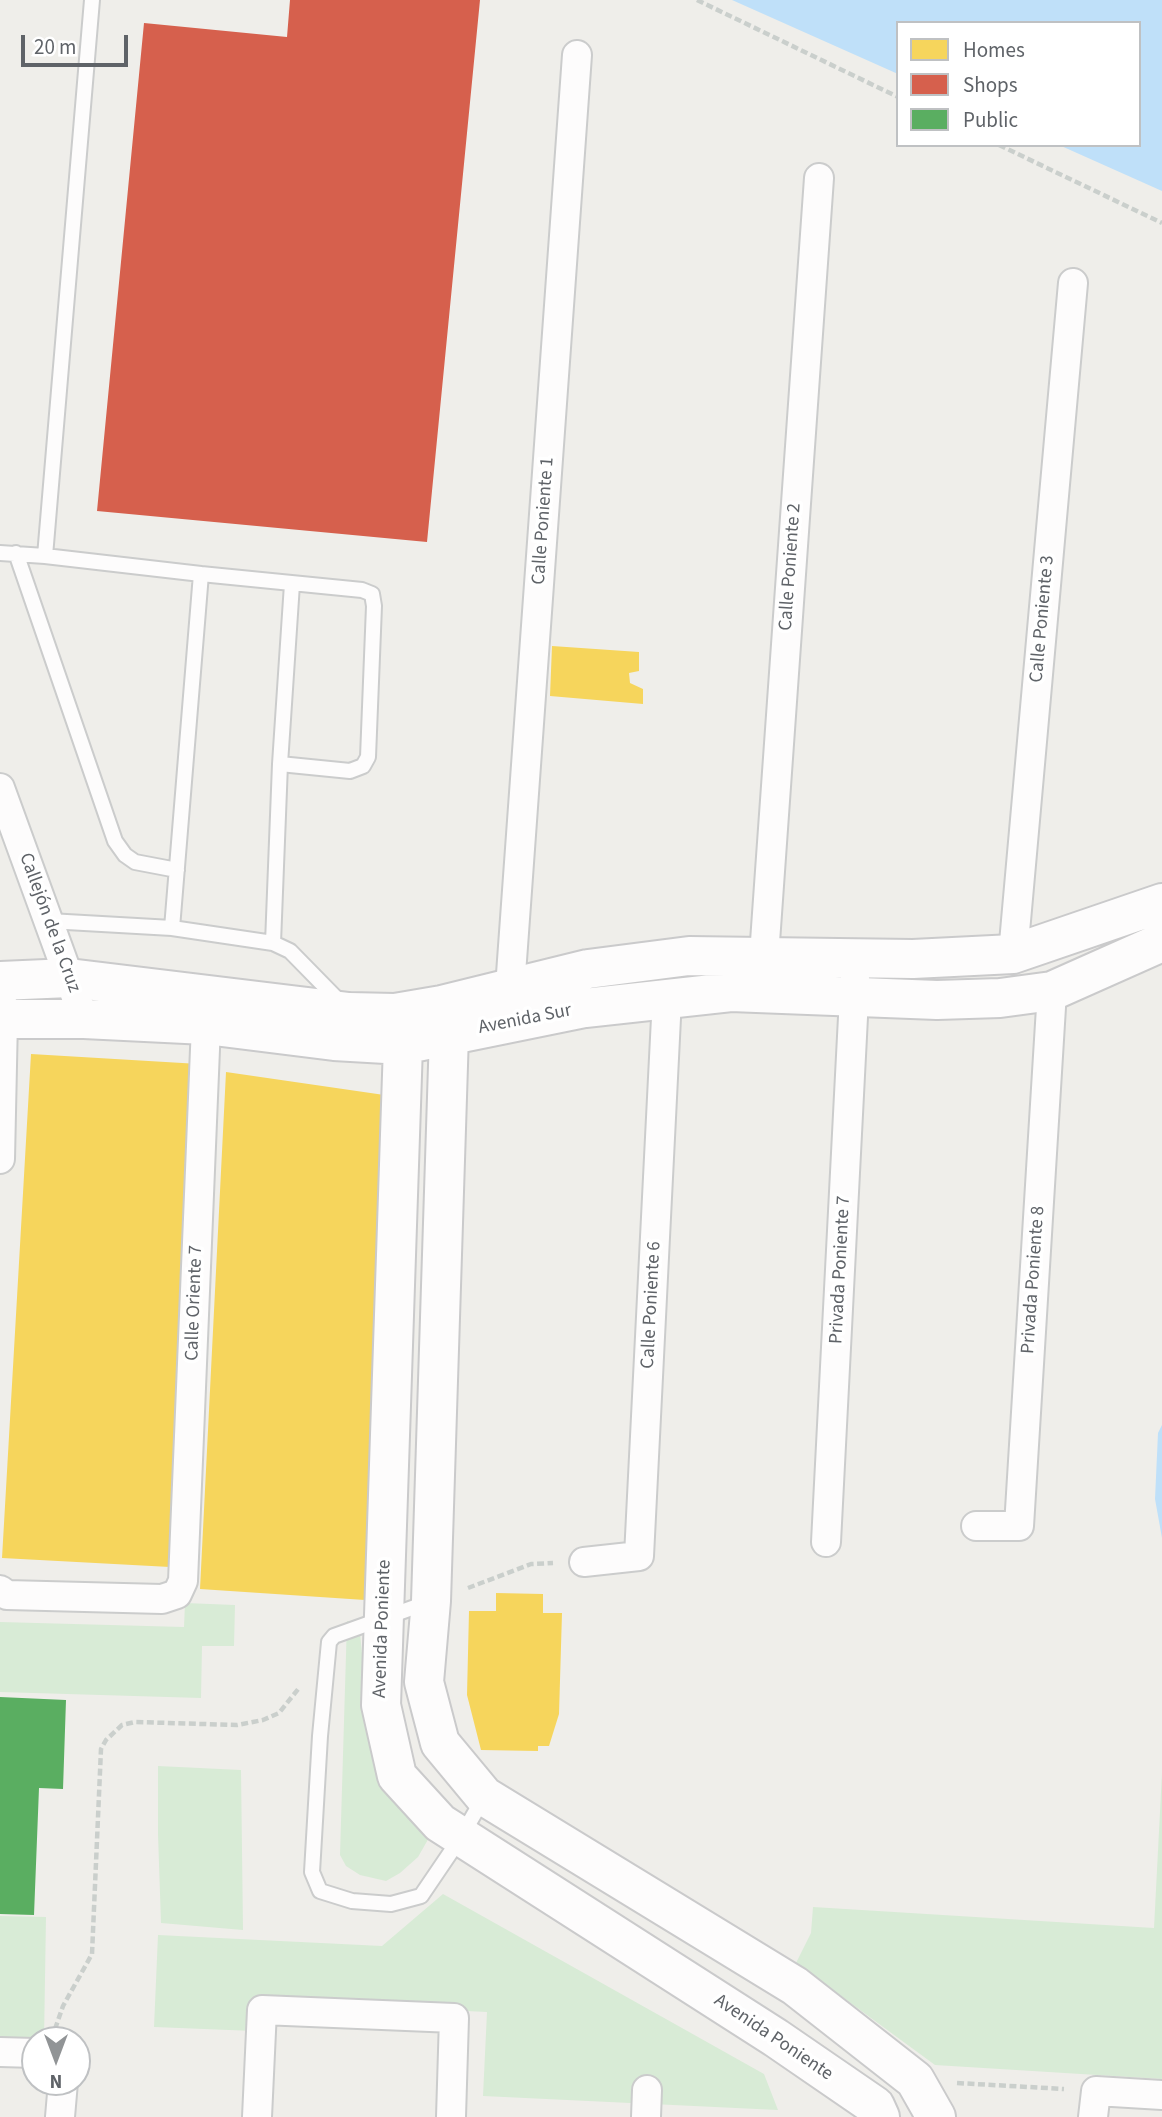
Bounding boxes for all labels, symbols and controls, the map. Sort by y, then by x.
scale bar [24,21,131,65]
legend [896,21,1141,147]
text: 20 m [34,32,76,62]
text: Homes [963,35,1025,65]
text: Shops [963,70,1017,100]
text: Public [963,105,1018,135]
street label: Calle Poniente 1 [528,457,560,585]
street label: Calle Poniente 2 [775,503,807,631]
street label: Calle Poniente 3 [1026,554,1060,684]
street label: Callejón de la Cruz [13,850,85,996]
street label: Avenida Sur [476,1000,574,1040]
street label: Privada Poniente 7 [826,1195,856,1345]
street label: Privada Poniente 8 [1017,1205,1051,1355]
street label: Calle Poniente 6 [637,1241,667,1369]
street label: Calle Oriente 7 [182,1245,208,1361]
street label: Avenida Poniente [369,1559,397,1699]
street label: Avenida Poniente [709,1990,837,2086]
north arrow [21,2026,91,2096]
text: N [50,2067,62,2094]

